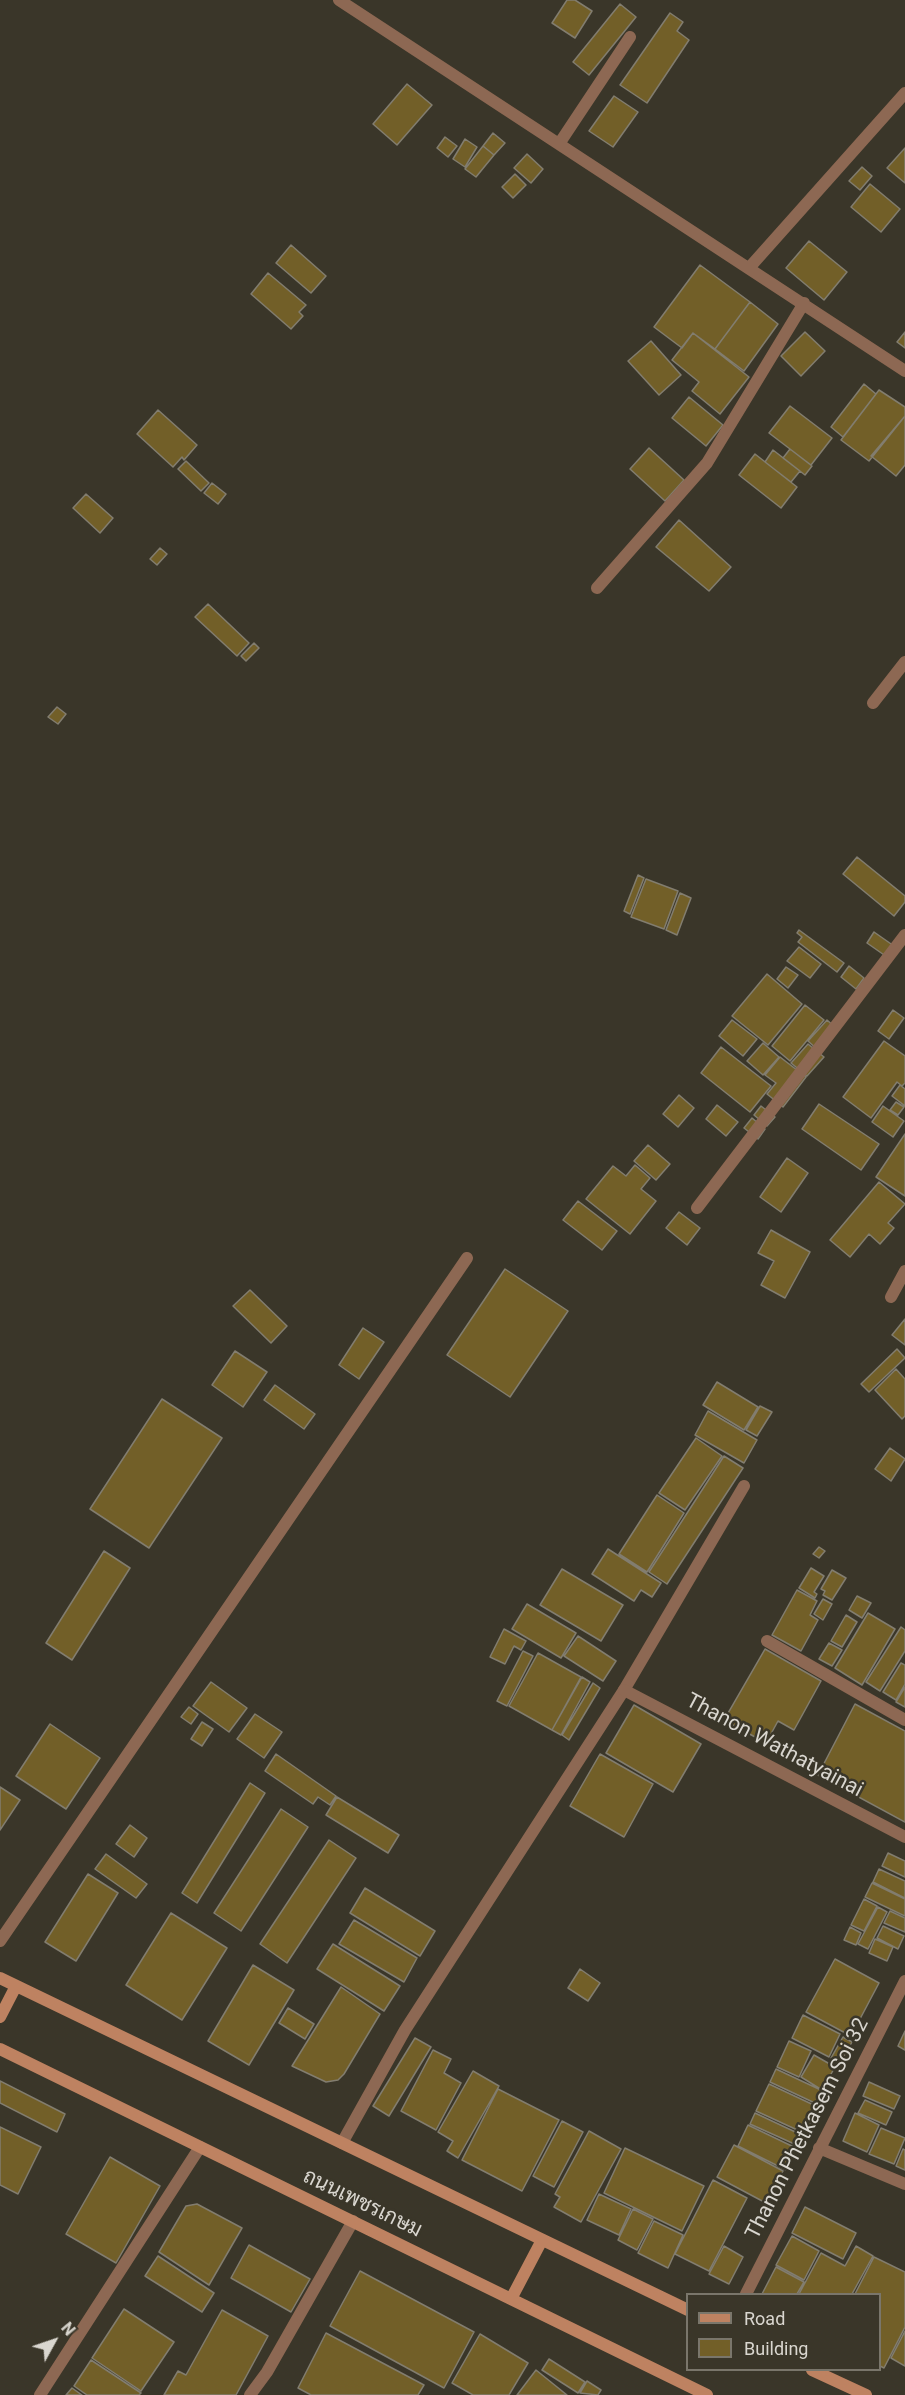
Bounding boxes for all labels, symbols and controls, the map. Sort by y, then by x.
street label: Thanon Wathatyainai [681,1689,867,1803]
street label: Thanon Phetkasem Soi 32 [741,2014,875,2244]
street label: ถนนเพชรเกษม [298,2164,426,2244]
legend [686,2293,881,2371]
text: Road [744,2308,785,2329]
north arrow [24,2311,84,2371]
text: N [57,2319,79,2340]
text: Building [744,2338,808,2359]

